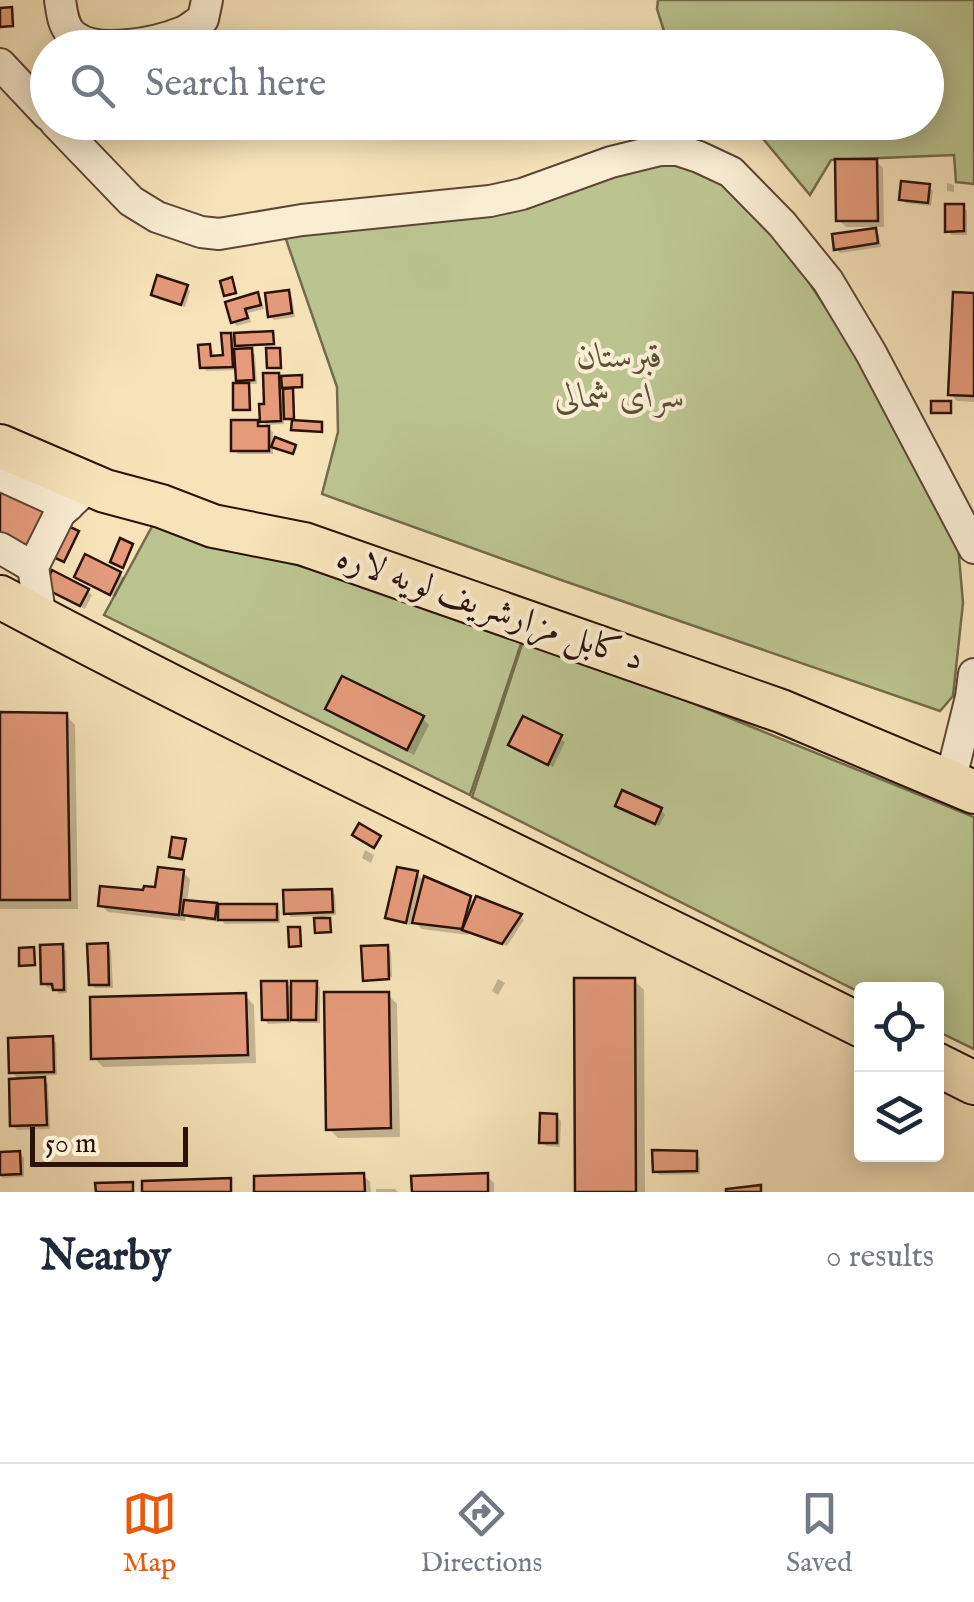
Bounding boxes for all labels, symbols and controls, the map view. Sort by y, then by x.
search box [30,30,944,140]
icon: search [65,58,120,113]
text: Search here [145,61,326,109]
park label: قبرستان سرای شمالی [555,335,685,420]
street label: د کابل مزارشریف لویه لاره [330,535,650,683]
map controls [854,982,944,1162]
button: locate [854,982,944,1072]
button: layers [854,1072,944,1162]
scale bar [30,1122,188,1166]
text: 50 m [45,1127,97,1162]
text: Nearby [40,1231,171,1284]
text: 0 results [826,1237,934,1278]
tab: Map [122,1486,177,1581]
tab: Directions [420,1486,542,1581]
tab: Saved [786,1486,852,1581]

